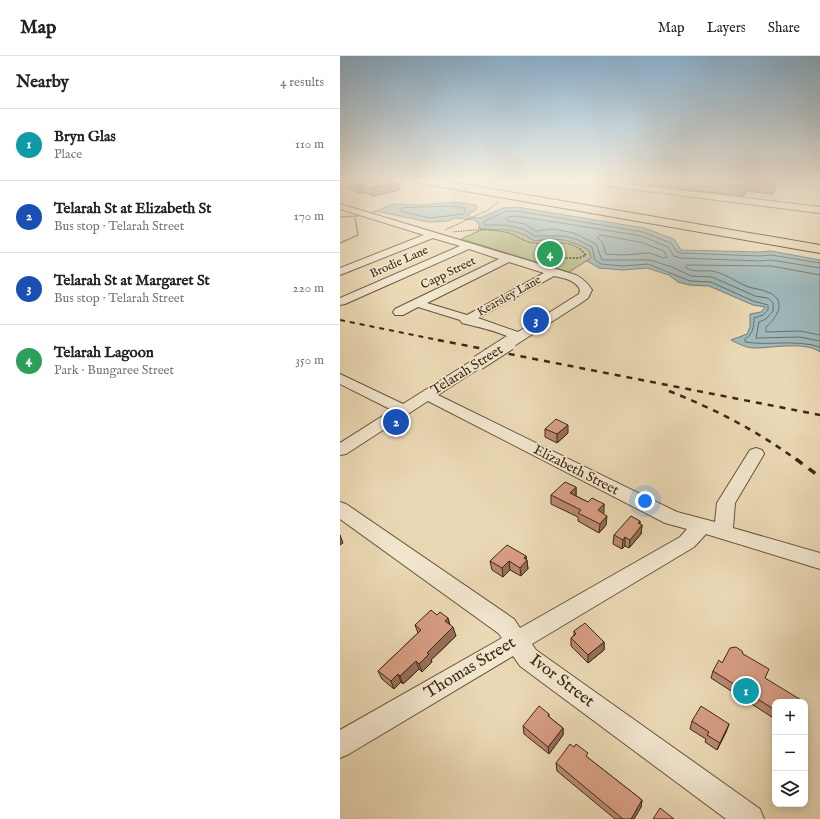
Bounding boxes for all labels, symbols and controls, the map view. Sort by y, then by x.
text: Map [20,16,56,40]
text: Map [658,19,685,37]
text: Layers [707,19,746,37]
text: Share [768,19,800,37]
text: Nearby [16,72,69,93]
text: 4 results [280,74,324,91]
text: Bryn Glas [54,127,116,146]
text: 1 [27,136,31,153]
text: 110 m [295,136,324,153]
text: Place [54,146,82,163]
text: Telarah St at Elizabeth St [54,199,211,218]
text: 2 [26,208,32,225]
text: 170 m [294,208,324,225]
text: Bus stop · Telarah Street [54,218,184,235]
pin: 4 [537,239,563,269]
street label: Brodie Lane [368,242,431,281]
street label: Capp Street [418,253,478,294]
text: Telarah St at Margaret St [54,271,210,290]
street label: Kearsley Lane [474,272,544,320]
text: 3 [27,280,31,297]
text: 220 m [293,280,324,297]
text: Bus stop · Telarah Street [54,290,184,307]
pin: 3 [523,305,549,335]
street label: Telarah Street [428,341,507,399]
text: Telarah Lagoon [54,343,154,362]
text: 4 [26,352,32,369]
text: 350 m [295,352,324,369]
text: Park · Bungaree Street [54,362,174,379]
pin: 2 [383,407,409,437]
street label: Elizabeth Street [530,441,622,499]
your location [635,491,655,511]
street label: Thomas Street [420,632,520,704]
street label: Ivor Street [525,650,599,712]
pin: 1 [733,676,759,706]
map controls [772,699,808,807]
button: + [772,699,808,735]
button: − [772,735,808,771]
button: layers [772,771,808,807]

